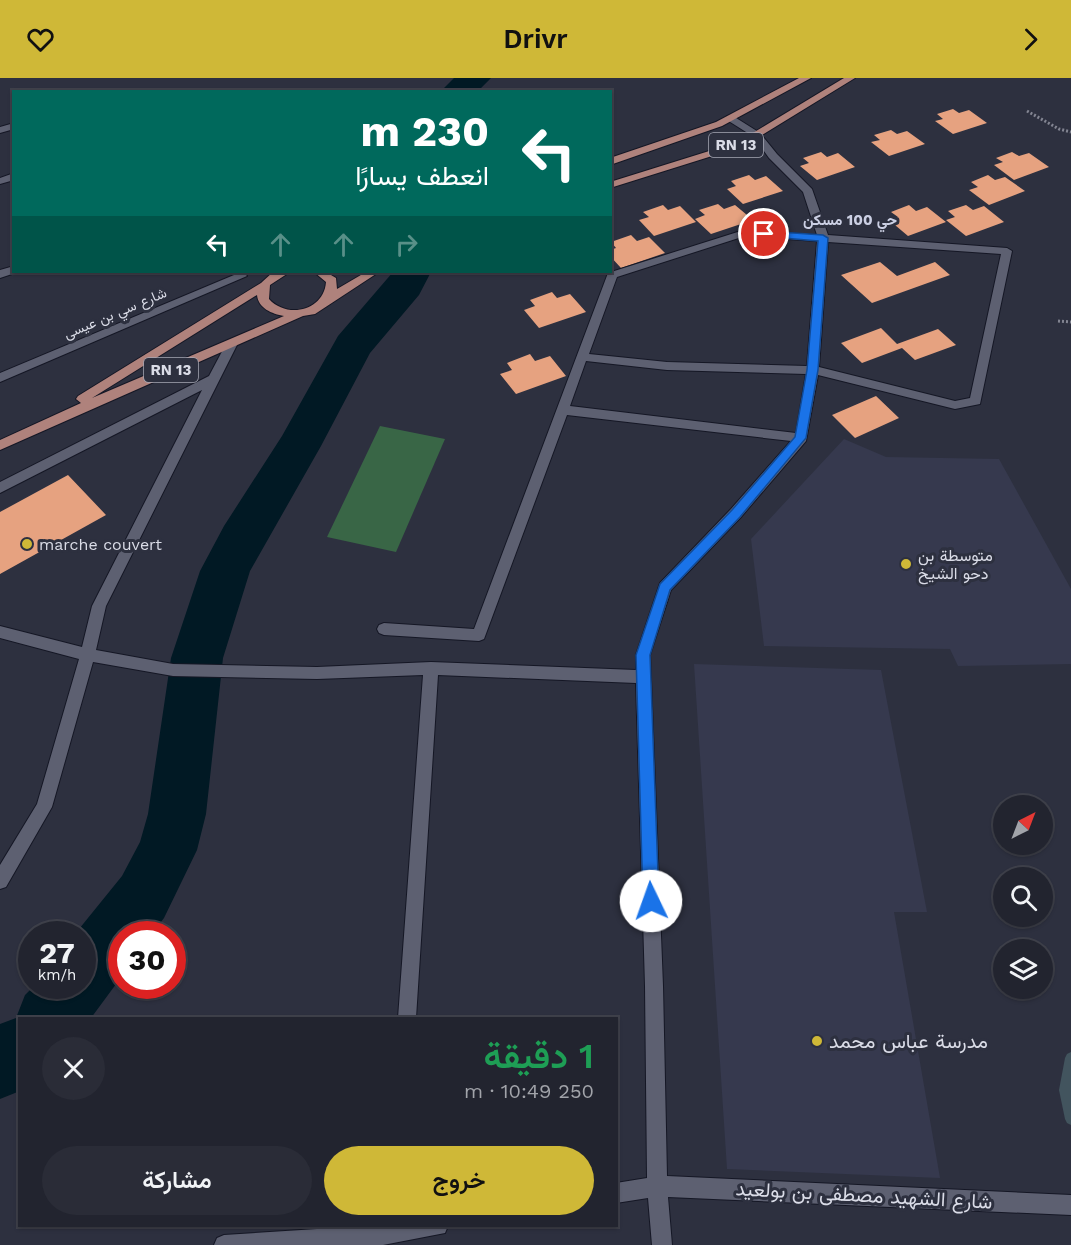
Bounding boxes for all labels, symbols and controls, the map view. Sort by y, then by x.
icon: heart [24,23,57,56]
text: Drivr [503,23,568,55]
icon: forward [1014,23,1047,56]
text: 230 m [360,107,489,156]
icon: left [510,114,588,192]
road number: RN 13 [709,133,763,157]
text: انعطف يسارًا [355,160,489,192]
pin [738,208,789,259]
district label: حي 100 مسكن [803,211,897,233]
icon: arrive [747,217,780,250]
icon: left [201,228,234,261]
icon: ahead [264,228,297,261]
icon: ahead [327,228,360,261]
icon: right [390,228,423,261]
street label: شارع سي بن عيسى [61,284,170,346]
road number: RN 13 [144,358,198,382]
place label: marche couvert [39,535,162,554]
marker: marche couvert [20,537,34,551]
place label: متوسطة بن دحو الشيخ [918,546,993,585]
marker: متوسطة بن دحو الشيخ [899,557,913,571]
north arrow [993,795,1053,855]
map controls [993,795,1053,999]
button: search [993,867,1053,927]
position arrow [619,869,683,933]
speed limit sign: 30 [108,921,186,999]
text: 27 [39,935,75,970]
button: layers [993,939,1053,999]
text: km/h [38,966,76,984]
place label: مدرسة عباس محمد [829,1029,988,1054]
marker: مدرسة عباس محمد [810,1034,824,1048]
text: 1 دقيقة [483,1035,594,1077]
button: close [42,1037,105,1100]
text: 250 m · 10:49 [464,1079,594,1103]
button: مشاركة [42,1146,312,1215]
button: خروج [324,1146,594,1215]
street label: شارع الشهيد مصطفى بن بولعيد [735,1176,993,1216]

